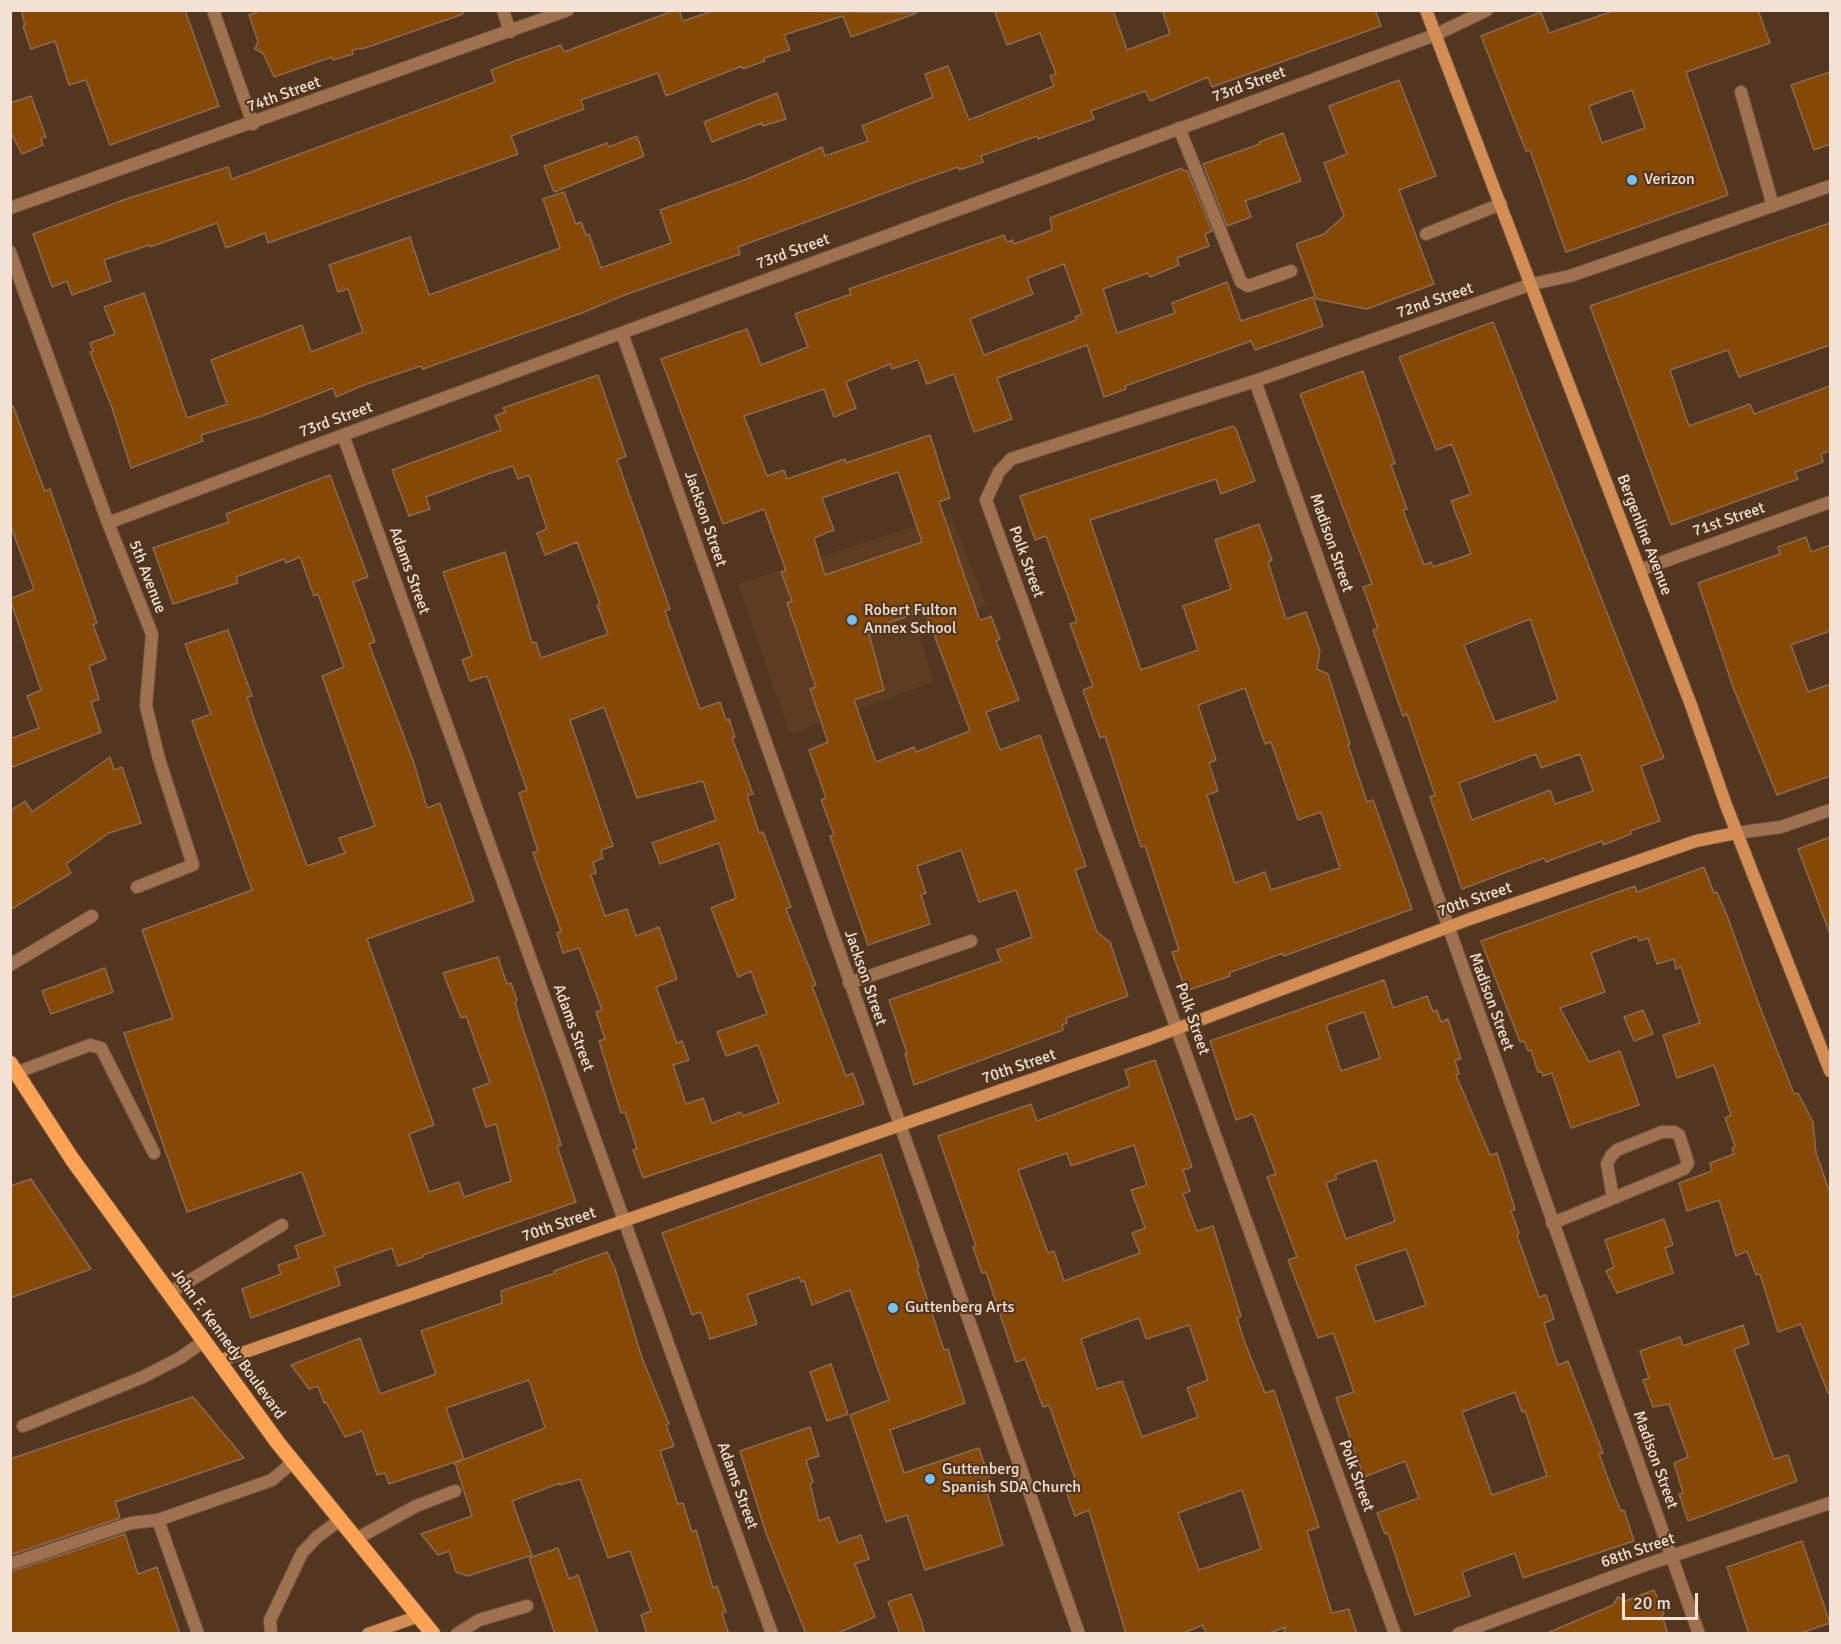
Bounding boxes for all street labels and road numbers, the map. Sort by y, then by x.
street label: 73rd Street [1210,63,1288,107]
street label: 74th Street [245,73,323,117]
street label: 73rd Street [754,230,832,274]
street label: 72nd Street [1394,279,1476,323]
street label: 73rd Street [297,398,375,442]
street label: Jackson Street [680,469,730,569]
street label: Bergenline Avenue [1612,472,1676,598]
street label: Madison Street [1305,491,1357,595]
street label: 71st Street [1690,499,1768,541]
street label: Polk Street [1004,524,1048,600]
street label: Adams Street [384,525,434,617]
street label: 5th Avenue [124,538,170,616]
street label: 70th Street [1436,878,1514,922]
street label: Jackson Street [840,928,890,1028]
street label: Madison Street [1464,950,1518,1054]
street label: Polk Street [1171,980,1213,1058]
street label: Adams Street [548,982,598,1074]
street label: 70th Street [980,1045,1058,1089]
street label: 70th Street [520,1203,598,1247]
street label: John F. Kennedy Boulevard [167,1265,289,1423]
street label: Madison Street [1628,1408,1682,1512]
street label: Polk Street [1334,1438,1378,1514]
street label: Adams Street [712,1440,762,1532]
street label: 68th Street [1599,1529,1677,1573]

